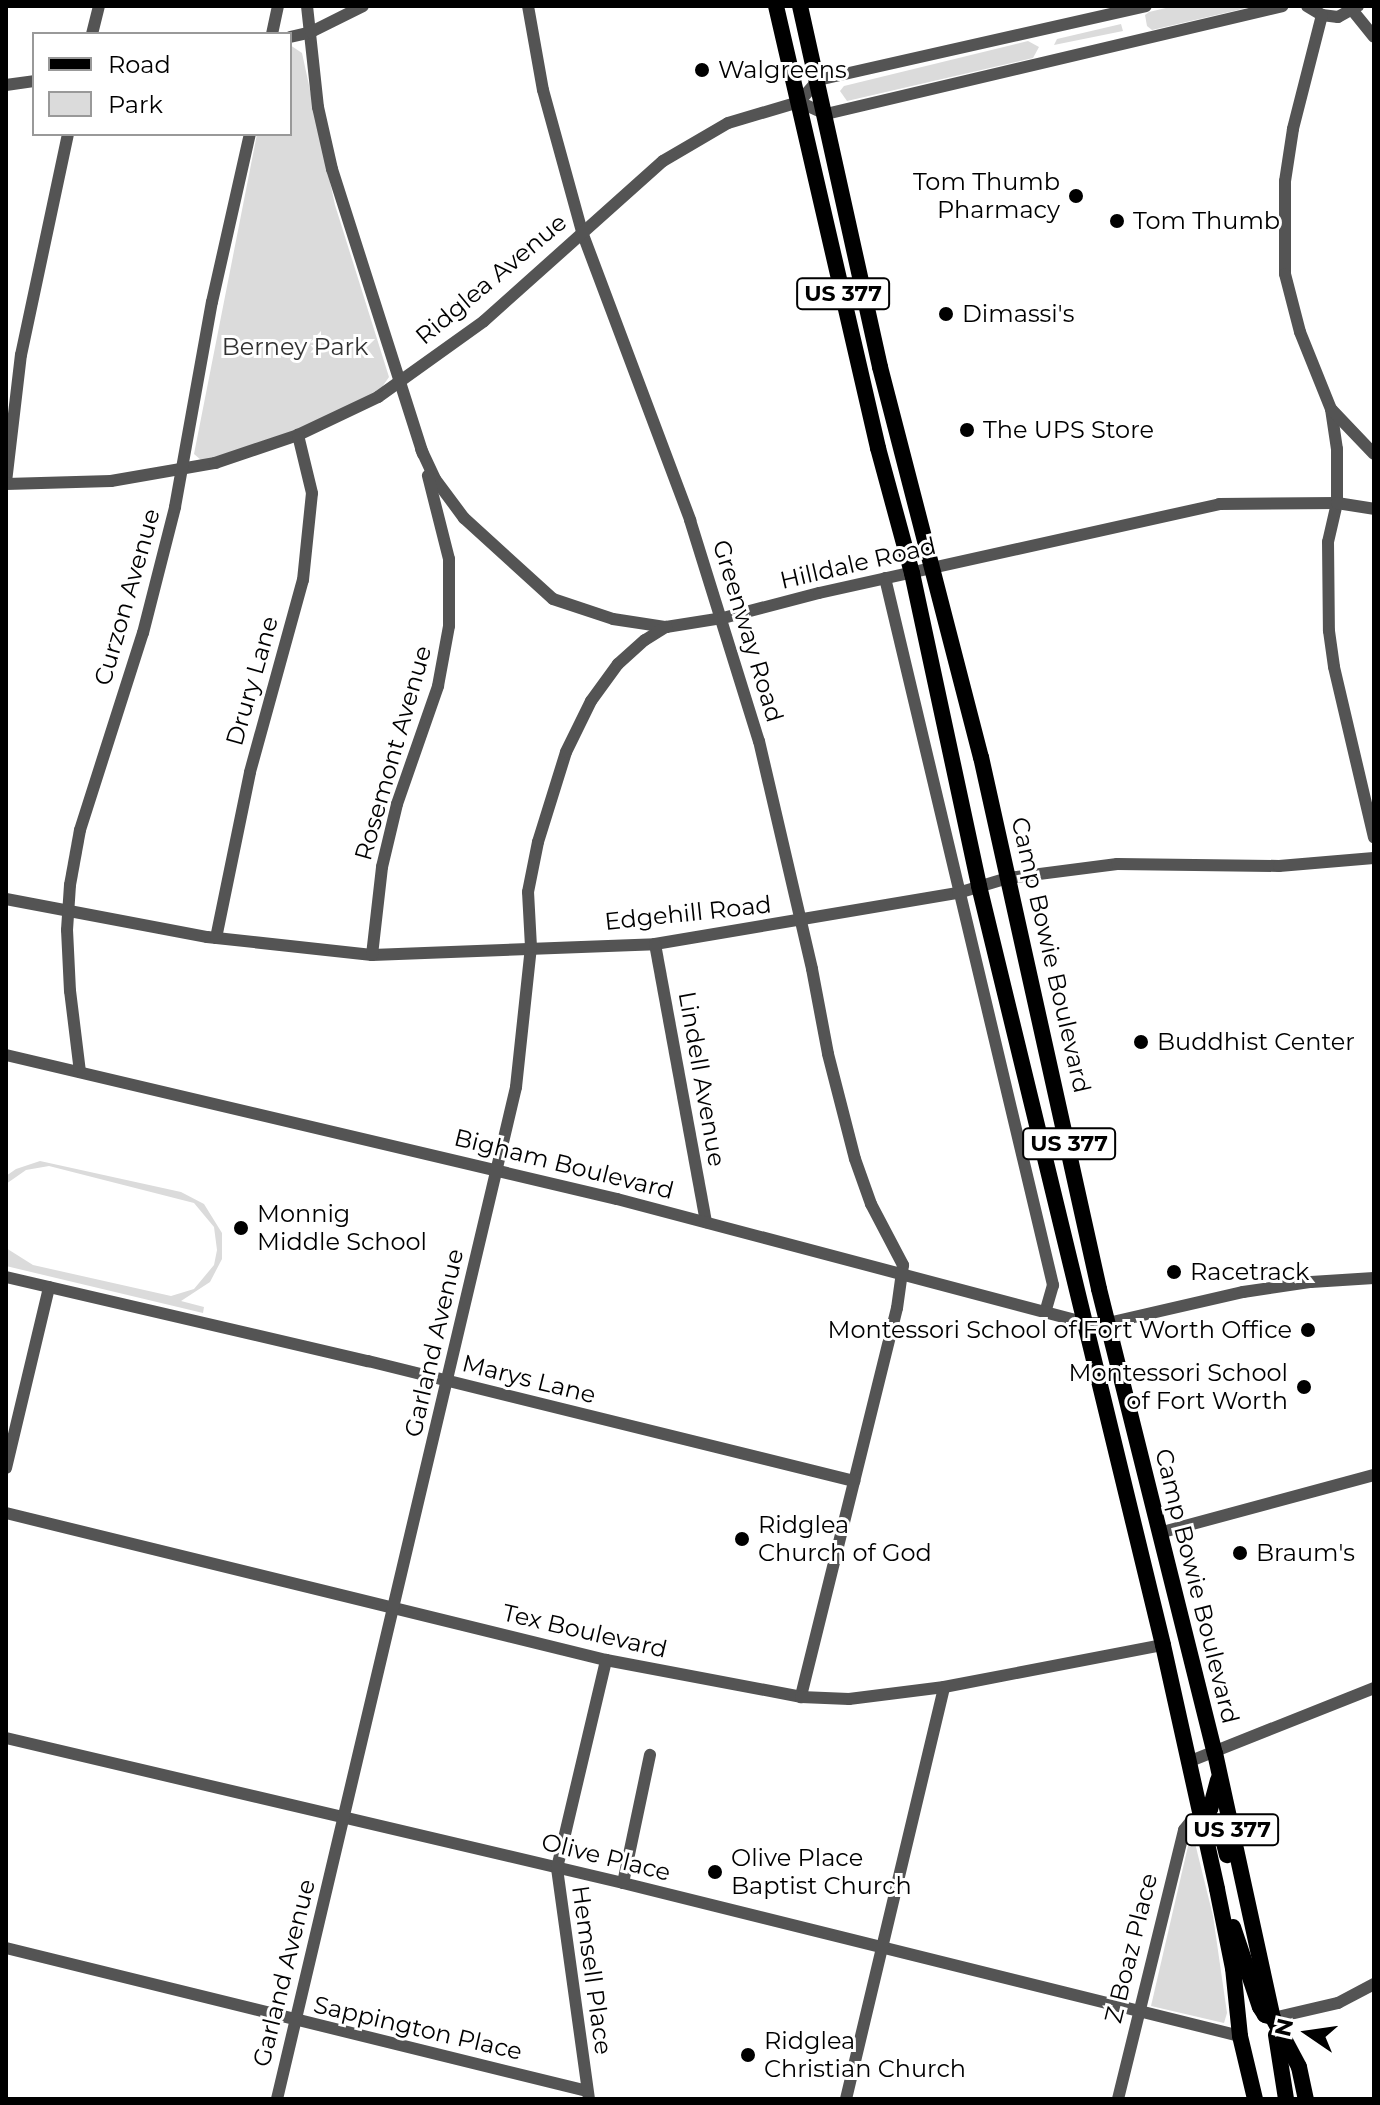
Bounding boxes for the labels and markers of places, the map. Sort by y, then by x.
place label: Walgreens [718,56,847,84]
marker: Walgreens [693,61,711,79]
place label: Tom Thumb Pharmacy [913,168,1060,224]
marker: Tom Thumb Pharmacy [1067,187,1085,205]
place label: Tom Thumb [1133,207,1280,235]
marker: Tom Thumb [1108,212,1126,230]
place label: Dimassi's [962,300,1074,328]
marker: Dimassi's [937,305,955,323]
place label: The UPS Store [983,416,1154,444]
marker: The UPS Store [958,421,976,439]
place label: Buddhist Center [1157,1028,1355,1056]
marker: Buddhist Center [1132,1033,1150,1051]
place label: Monnig Middle School [257,1200,427,1256]
marker: Monnig Middle School [232,1219,250,1237]
place label: Racetrack [1190,1258,1309,1286]
marker: Racetrack [1165,1263,1183,1281]
place label: Montessori School of Fort Worth Office [828,1316,1292,1344]
marker: Montessori School of Fort Worth Office [1299,1321,1317,1339]
place label: Montessori School of Fort Worth [1069,1359,1288,1415]
marker: Montessori School of Fort Worth [1295,1378,1313,1396]
place label: Ridglea Church of God [758,1511,932,1567]
marker: Ridglea Church of God [733,1530,751,1548]
place label: Braum's [1256,1539,1355,1567]
marker: Braum's [1231,1544,1249,1562]
place label: Olive Place Baptist Church [731,1844,912,1900]
marker: Olive Place Baptist Church [706,1863,724,1881]
place label: Ridglea Christian Church [764,2027,966,2083]
marker: Ridglea Christian Church [739,2046,757,2064]

